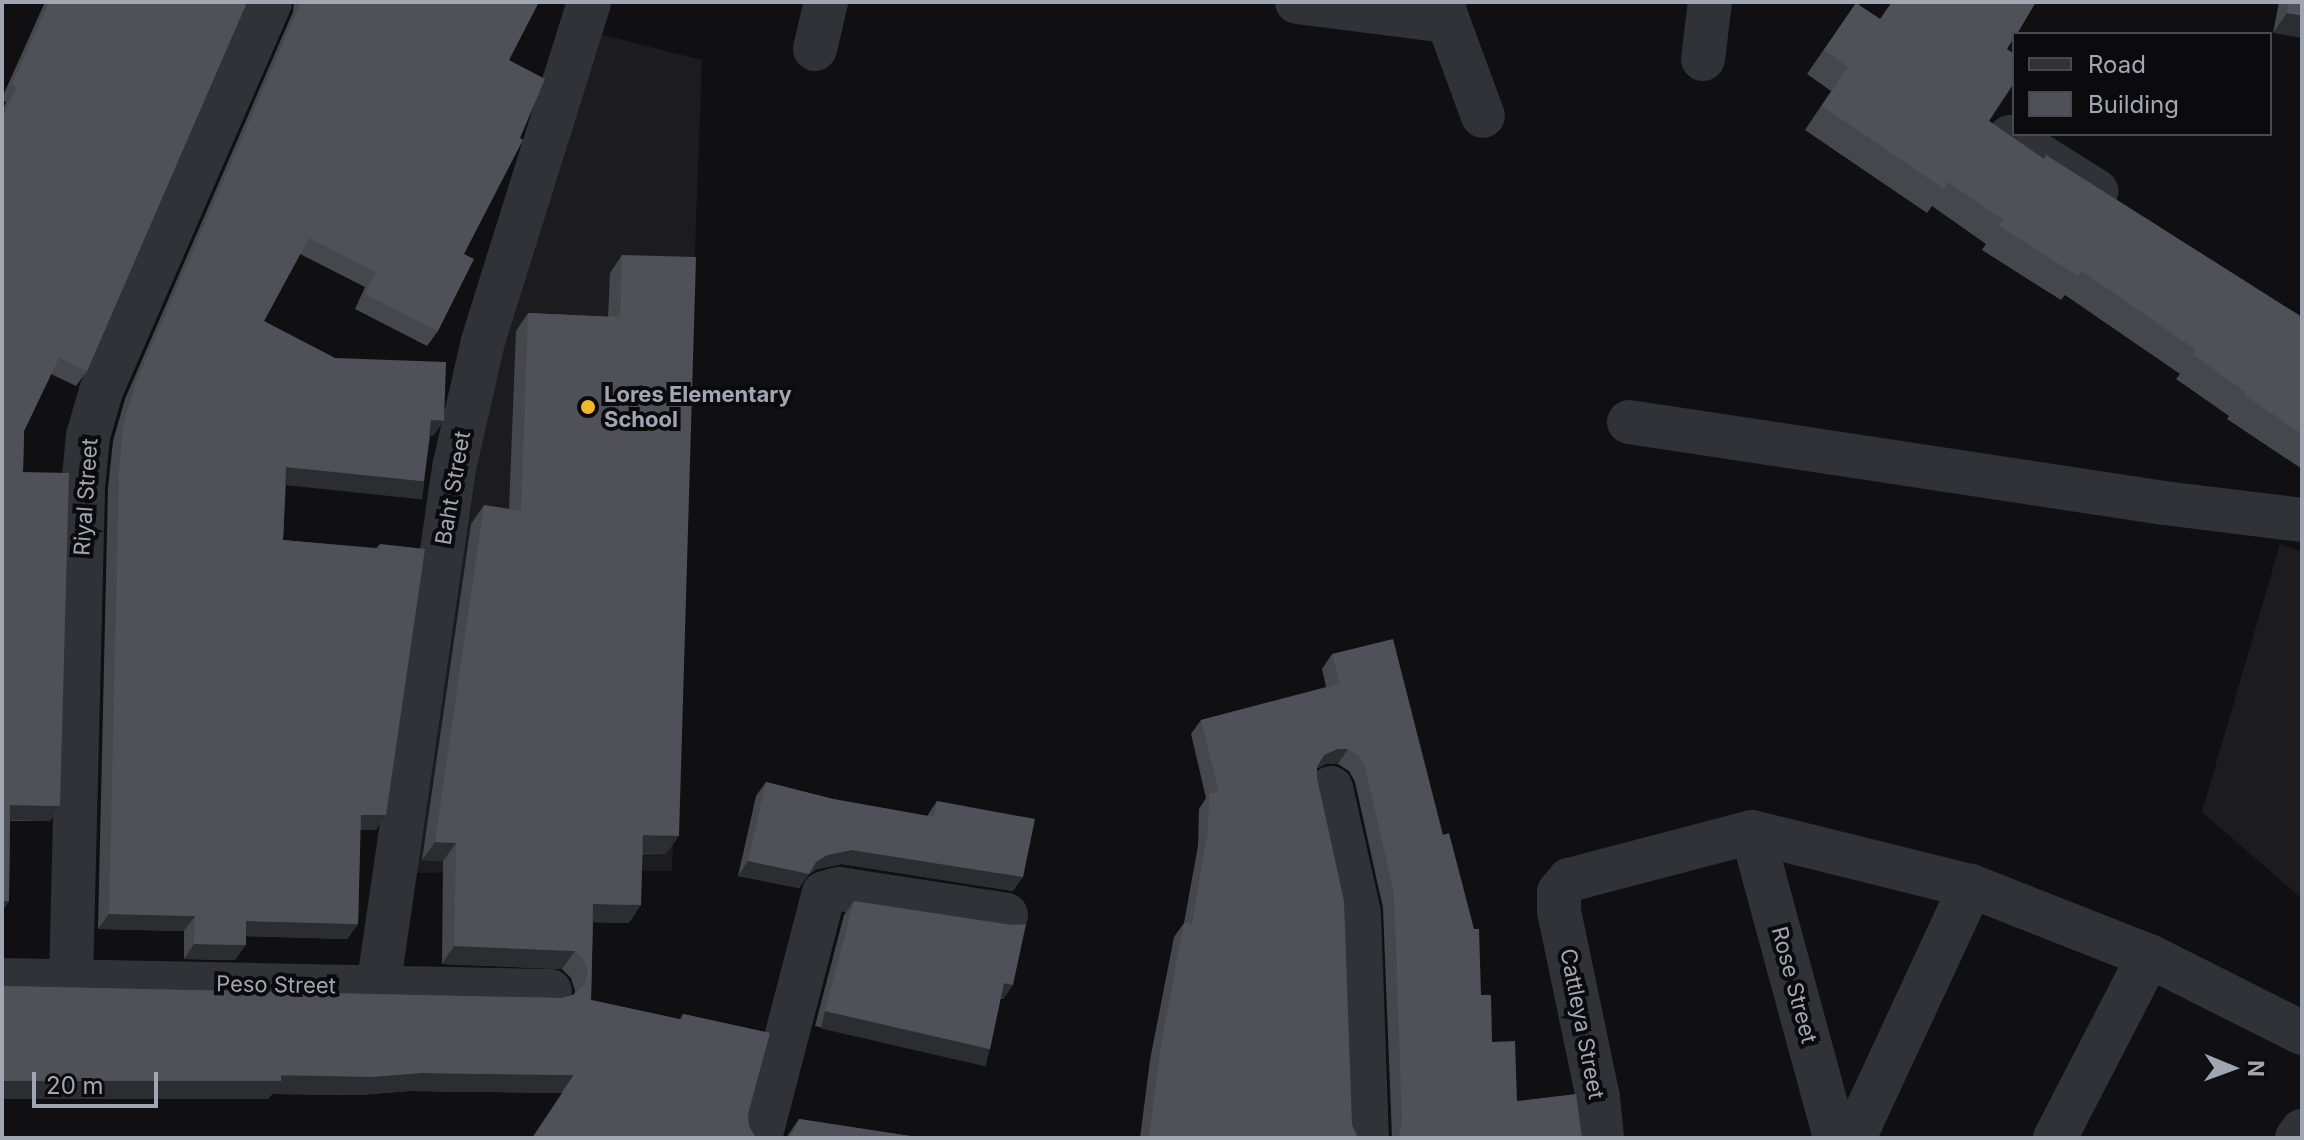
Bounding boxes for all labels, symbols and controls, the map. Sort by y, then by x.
legend [2012,32,2272,136]
text: Road [2088,50,2146,79]
text: Building [2088,90,2179,119]
place label: Lores Elementary School [604,381,792,432]
marker: Lores Elementary School [579,398,597,416]
street label: Baht Street [430,429,476,547]
street label: Riyal Street [69,437,103,557]
street label: Rose Street [1766,924,1822,1046]
street label: Cattleya Street [1554,946,1610,1102]
street label: Peso Street [216,971,336,999]
north arrow [2192,1028,2272,1108]
scale bar [36,1056,162,1106]
text: N [2243,1060,2269,1077]
text: 20 m [46,1071,104,1100]

